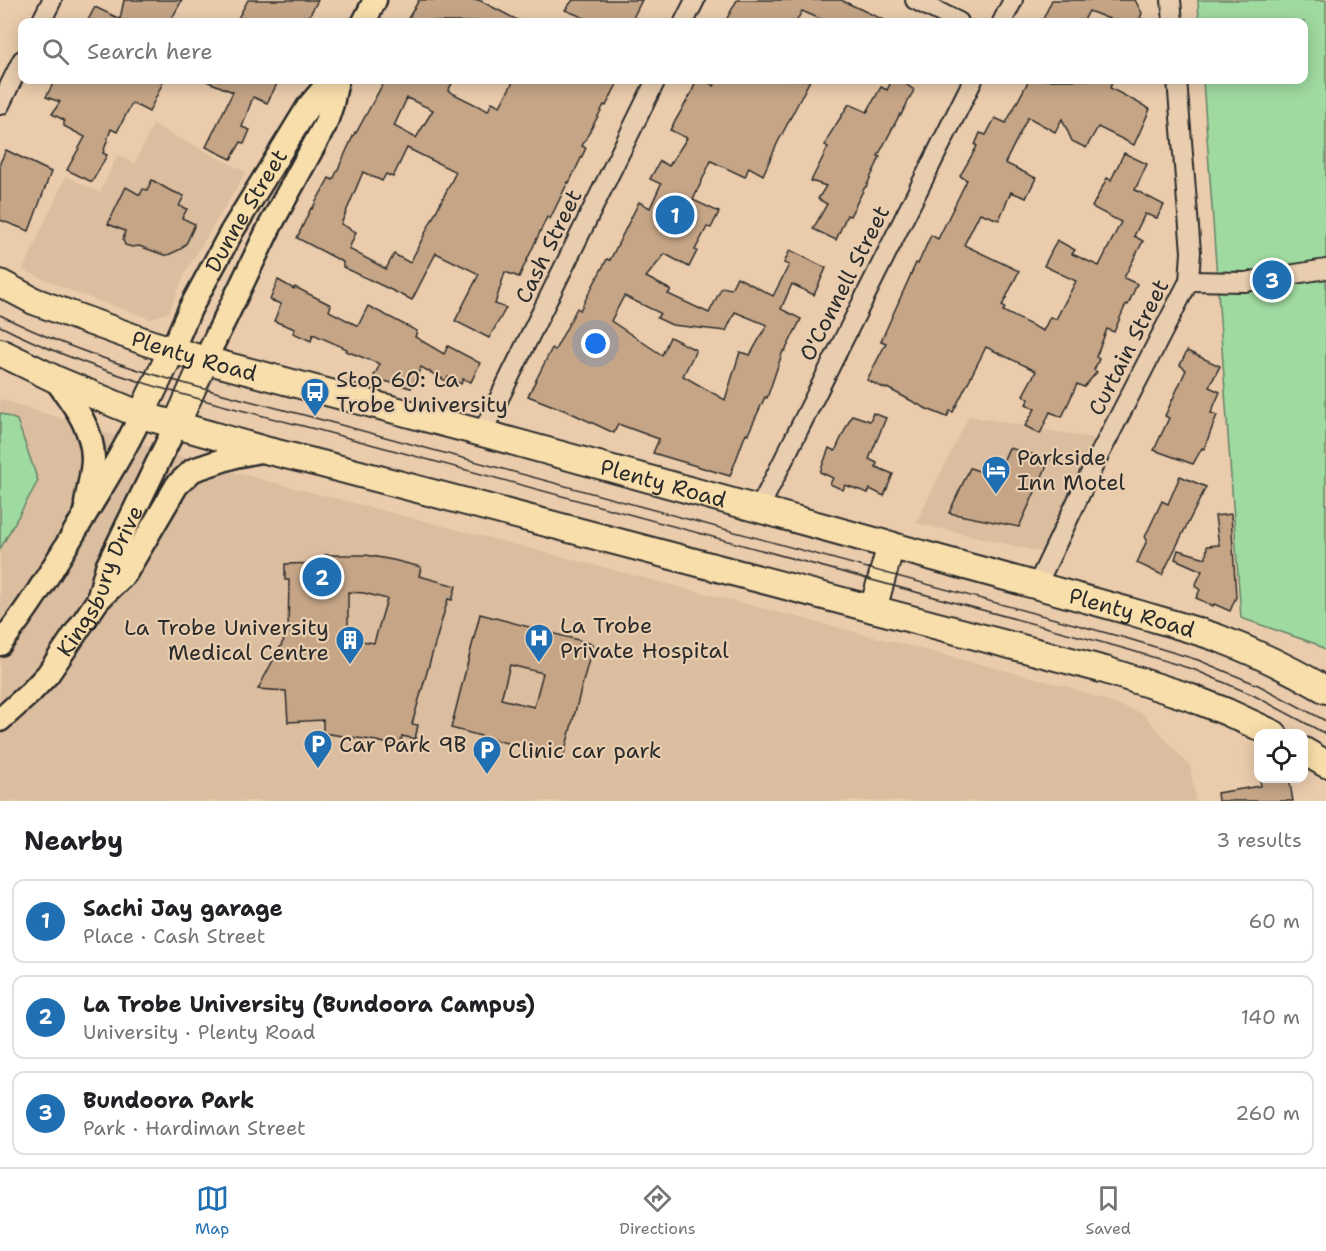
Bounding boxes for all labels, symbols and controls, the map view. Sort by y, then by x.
search box [18,18,1308,84]
icon: search [39,35,72,68]
text: Search here [87,37,213,66]
street label: Dunne Street [198,144,294,277]
street label: Cash Street [508,184,589,308]
pin: 1 [656,192,694,238]
street label: O'Connell Street [793,201,896,366]
pin: 3 [1252,258,1292,302]
street label: Curtain Street [1082,274,1175,420]
street label: Plenty Road [127,324,260,388]
your location [581,329,610,358]
place label: Stop 60: La Trobe University [336,365,508,419]
bus stop icon: Stop 60: La Trobe University [299,376,331,418]
place label: Parkside Inn Motel [1017,443,1125,497]
street label: Plenty Road [597,452,730,515]
hotel icon: Parkside Inn Motel [980,454,1012,496]
street label: Kingsbury Drive [50,500,150,662]
pin: 2 [302,554,342,600]
street label: Plenty Road [1066,581,1198,645]
place label: La Trobe Private Hospital [560,611,729,665]
place label: La Trobe University Medical Centre [124,613,329,667]
hospital icon: La Trobe Private Hospital [523,622,555,664]
building icon: La Trobe University Medical Centre [334,624,366,666]
parking icon: Car Park 9B [302,728,334,770]
map controls [1254,729,1308,783]
button: locate [1254,729,1308,783]
place label: Car Park 9B [339,730,467,759]
parking icon: Clinic car park [471,734,503,776]
place label: Clinic car park [508,736,661,765]
text: Nearby [24,823,123,858]
text: 3 results [1216,827,1302,853]
text: Sachi Jay garage [83,894,283,923]
text: 1 [41,908,50,934]
text: 60 m [1248,908,1300,934]
text: Place · Cash Street [83,923,265,949]
text: La Trobe University (Bundoora Campus) [83,990,535,1019]
text: 2 [39,1004,53,1030]
text: 140 m [1241,1004,1300,1030]
text: University · Plenty Road [83,1019,315,1045]
text: Bundoora Park [83,1086,254,1115]
text: 3 [39,1100,53,1126]
text: 260 m [1235,1100,1300,1126]
text: Park · Hardiman Street [83,1115,306,1141]
tab: Map [195,1182,229,1239]
tab: Directions [619,1182,696,1239]
tab: Saved [1086,1182,1131,1239]

